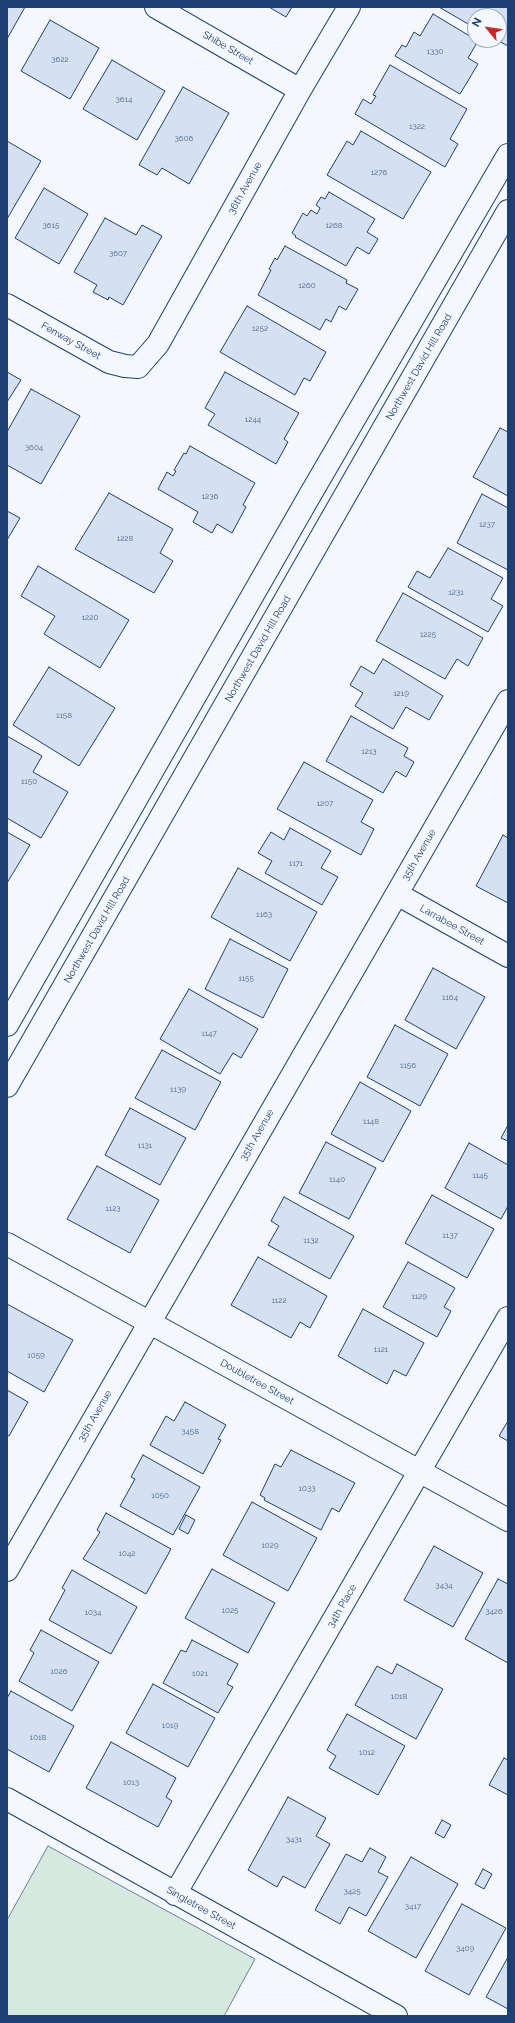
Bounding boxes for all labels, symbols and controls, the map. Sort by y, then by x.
north arrow [467,8,507,48]
text: N [469,16,485,29]
street label: Shibe Street [201,29,255,67]
house number: 1330 [427,47,443,57]
house number: 3622 [51,55,69,65]
house number: 3614 [116,95,132,105]
house number: 1322 [409,122,425,132]
house number: 3606 [175,134,193,144]
street label: 36th Avenue [226,160,264,216]
house number: 1276 [371,168,387,178]
house number: 3615 [43,221,59,231]
house number: 1268 [325,221,343,231]
house number: 3607 [109,249,127,259]
house number: 1260 [298,281,316,291]
street label: Northwest David Hill Road [384,312,454,422]
street label: Fenway Street [39,320,103,362]
house number: 1252 [252,324,268,334]
house number: 1244 [245,415,261,425]
house number: 3604 [25,443,43,453]
house number: 1236 [202,492,218,502]
house number: 1237 [479,520,495,530]
house number: 1228 [117,534,133,544]
house number: 1231 [448,588,464,598]
street label: Northwest David Hill Road [223,594,293,704]
house number: 1220 [82,613,98,623]
house number: 1225 [420,630,436,640]
house number: 1219 [393,689,409,699]
house number: 1158 [56,711,72,721]
house number: 1213 [361,747,377,757]
house number: 1150 [21,777,37,787]
house number: 1207 [317,799,333,809]
street label: 35th Avenue [399,827,439,883]
house number: 1171 [289,859,303,869]
street label: Northwest David Hill Road [62,875,132,985]
street label: Larrabee Street [418,902,486,948]
house number: 1163 [256,910,272,920]
house number: 1155 [238,974,254,984]
house number: 1164 [442,993,458,1003]
house number: 1147 [201,1029,217,1039]
house number: 1156 [400,1061,416,1071]
house number: 1139 [170,1085,186,1095]
street label: 35th Avenue [237,1107,277,1163]
house number: 1148 [363,1117,379,1127]
house number: 1131 [138,1141,152,1151]
house number: 1145 [472,1171,488,1181]
house number: 1140 [329,1175,345,1185]
house number: 1123 [105,1204,121,1214]
house number: 1137 [442,1231,458,1241]
house number: 1132 [303,1236,319,1246]
house number: 1129 [411,1292,427,1302]
house number: 1122 [271,1296,287,1306]
house number: 1121 [374,1345,388,1355]
house number: 1059 [27,1351,45,1361]
street label: Doubletree Street [218,1357,296,1407]
street label: 35th Avenue [75,1388,115,1444]
house number: 3458 [181,1427,199,1437]
house number: 1033 [299,1484,315,1494]
house number: 1050 [151,1491,169,1501]
house number: 1029 [261,1541,279,1551]
house number: 1042 [119,1549,135,1559]
house number: 3434 [435,1581,453,1591]
street label: 34th Place [325,1582,359,1630]
house number: 1025 [222,1606,238,1616]
house number: 3426 [485,1607,503,1617]
house number: 1034 [85,1608,101,1618]
house number: 1026 [50,1667,68,1677]
house number: 1021 [192,1669,208,1679]
house number: 1018 [391,1692,407,1702]
house number: 1019 [162,1721,178,1731]
house number: 1018 [30,1733,46,1743]
house number: 1012 [359,1748,375,1758]
house number: 1013 [123,1778,139,1788]
house number: 3431 [286,1835,302,1845]
street label: Singletree Street [164,1884,238,1932]
house number: 3425 [343,1887,361,1897]
house number: 3417 [405,1902,421,1912]
house number: 3409 [456,1944,474,1954]

